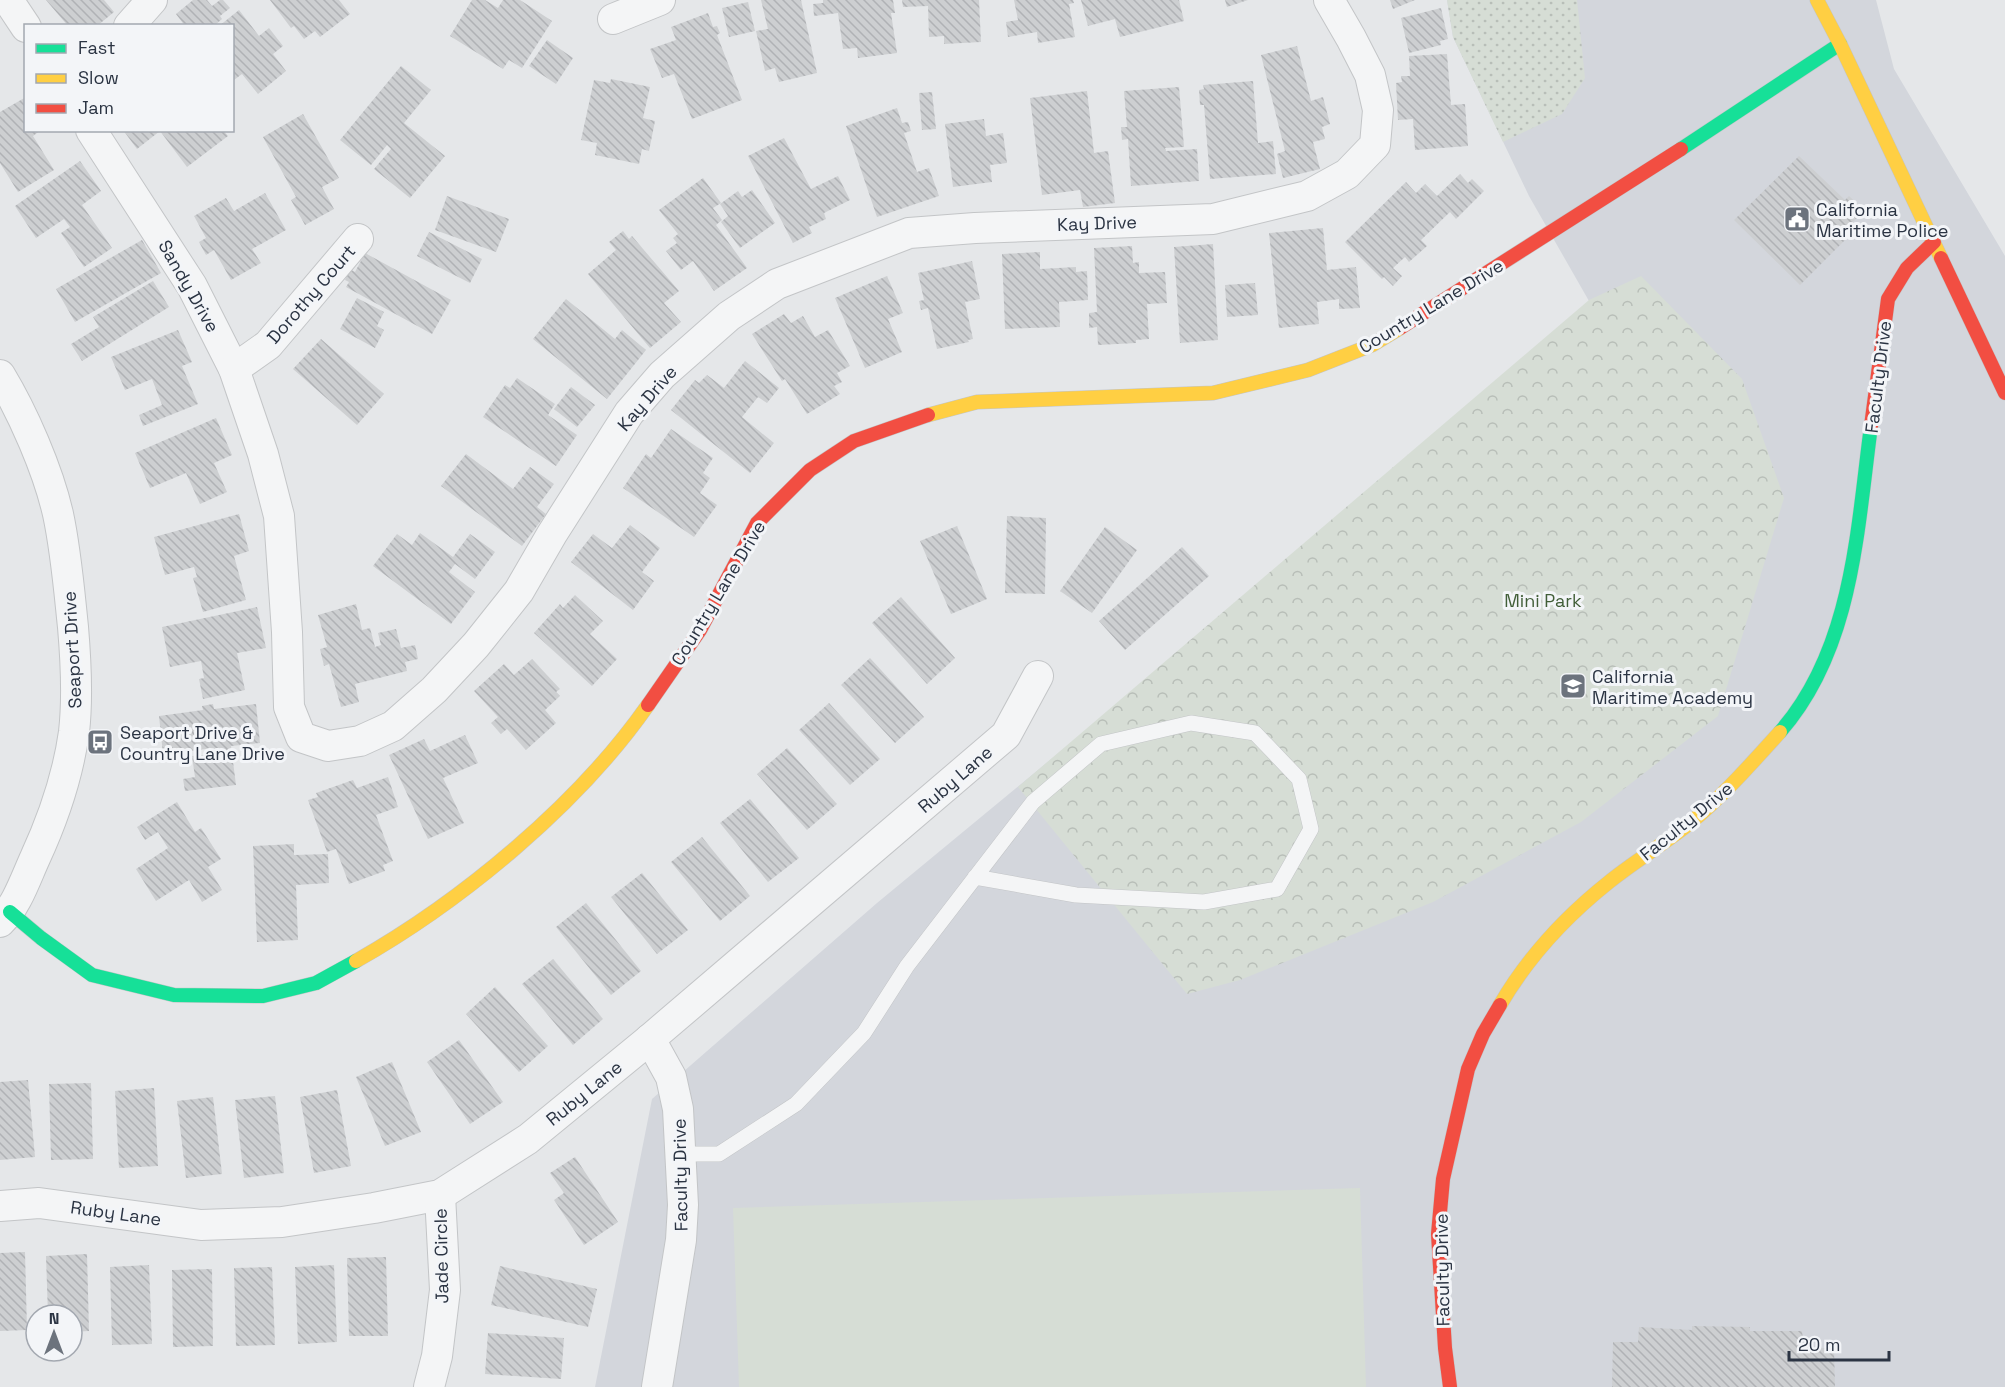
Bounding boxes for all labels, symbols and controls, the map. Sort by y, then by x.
legend [24,24,234,132]
text: Fast [78,36,115,59]
text: Slow [78,66,119,89]
text: Jam [78,96,114,119]
place label: California Maritime Police [1816,198,1948,242]
public building icon: California Maritime Police [1782,204,1812,234]
street label: Kay Drive [1057,210,1137,236]
street label: Sandy Drive [153,236,225,336]
street label: Dorothy Court [262,240,360,348]
street label: Country Lane Drive [1354,254,1508,358]
street label: Faculty Drive [1860,320,1896,434]
street label: Kay Drive [612,360,682,436]
street label: Country Lane Drive [666,516,770,670]
park label: Mini Park [1504,589,1582,612]
street label: Seaport Drive [57,591,87,709]
place label: California Maritime Academy [1592,665,1753,709]
school or university icon: California Maritime Academy [1558,671,1588,701]
place label: Seaport Drive & Country Lane Drive [120,721,285,765]
bus stop icon: Seaport Drive & Country Lane Drive [85,727,115,757]
street label: Ruby Lane [913,740,997,818]
street label: Faculty Drive [1635,777,1737,865]
street label: Ruby Lane [541,1055,627,1131]
street label: Faculty Drive [668,1118,692,1232]
street label: Ruby Lane [69,1195,163,1231]
street label: Jade Circle [429,1208,453,1304]
street label: Faculty Drive [1430,1213,1454,1327]
north arrow [24,1303,84,1363]
text: N [49,1308,59,1329]
scale bar [1789,1324,1890,1362]
text: 20 m [1798,1333,1841,1356]

